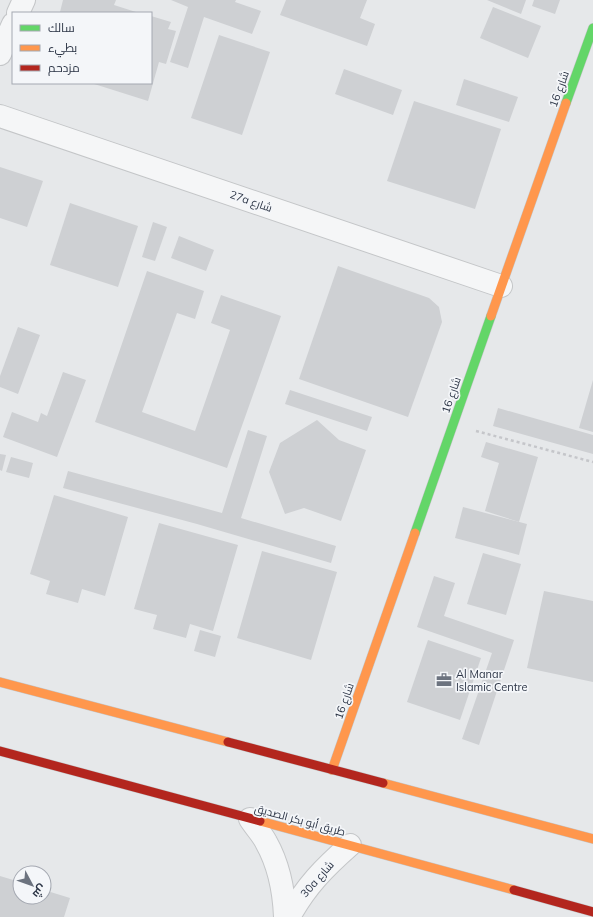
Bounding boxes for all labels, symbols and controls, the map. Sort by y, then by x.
legend [12,12,152,84]
text: سالك [48,20,75,35]
text: بطيء [48,40,77,58]
text: مزدحم [48,60,80,76]
street label: شارع 16 [546,69,573,109]
street label: 27a شارع [228,187,274,216]
street label: شارع 16 [438,375,465,415]
place label: Al Manar Islamic Centre [456,667,527,694]
office icon: Al Manar Islamic Centre [435,671,453,689]
street label: شارع 16 [331,681,358,721]
street label: طريق أبو بكر الصديق [253,801,347,839]
street label: 30a شارع [297,858,337,901]
north arrow [12,865,52,905]
text: ش [30,882,49,901]

